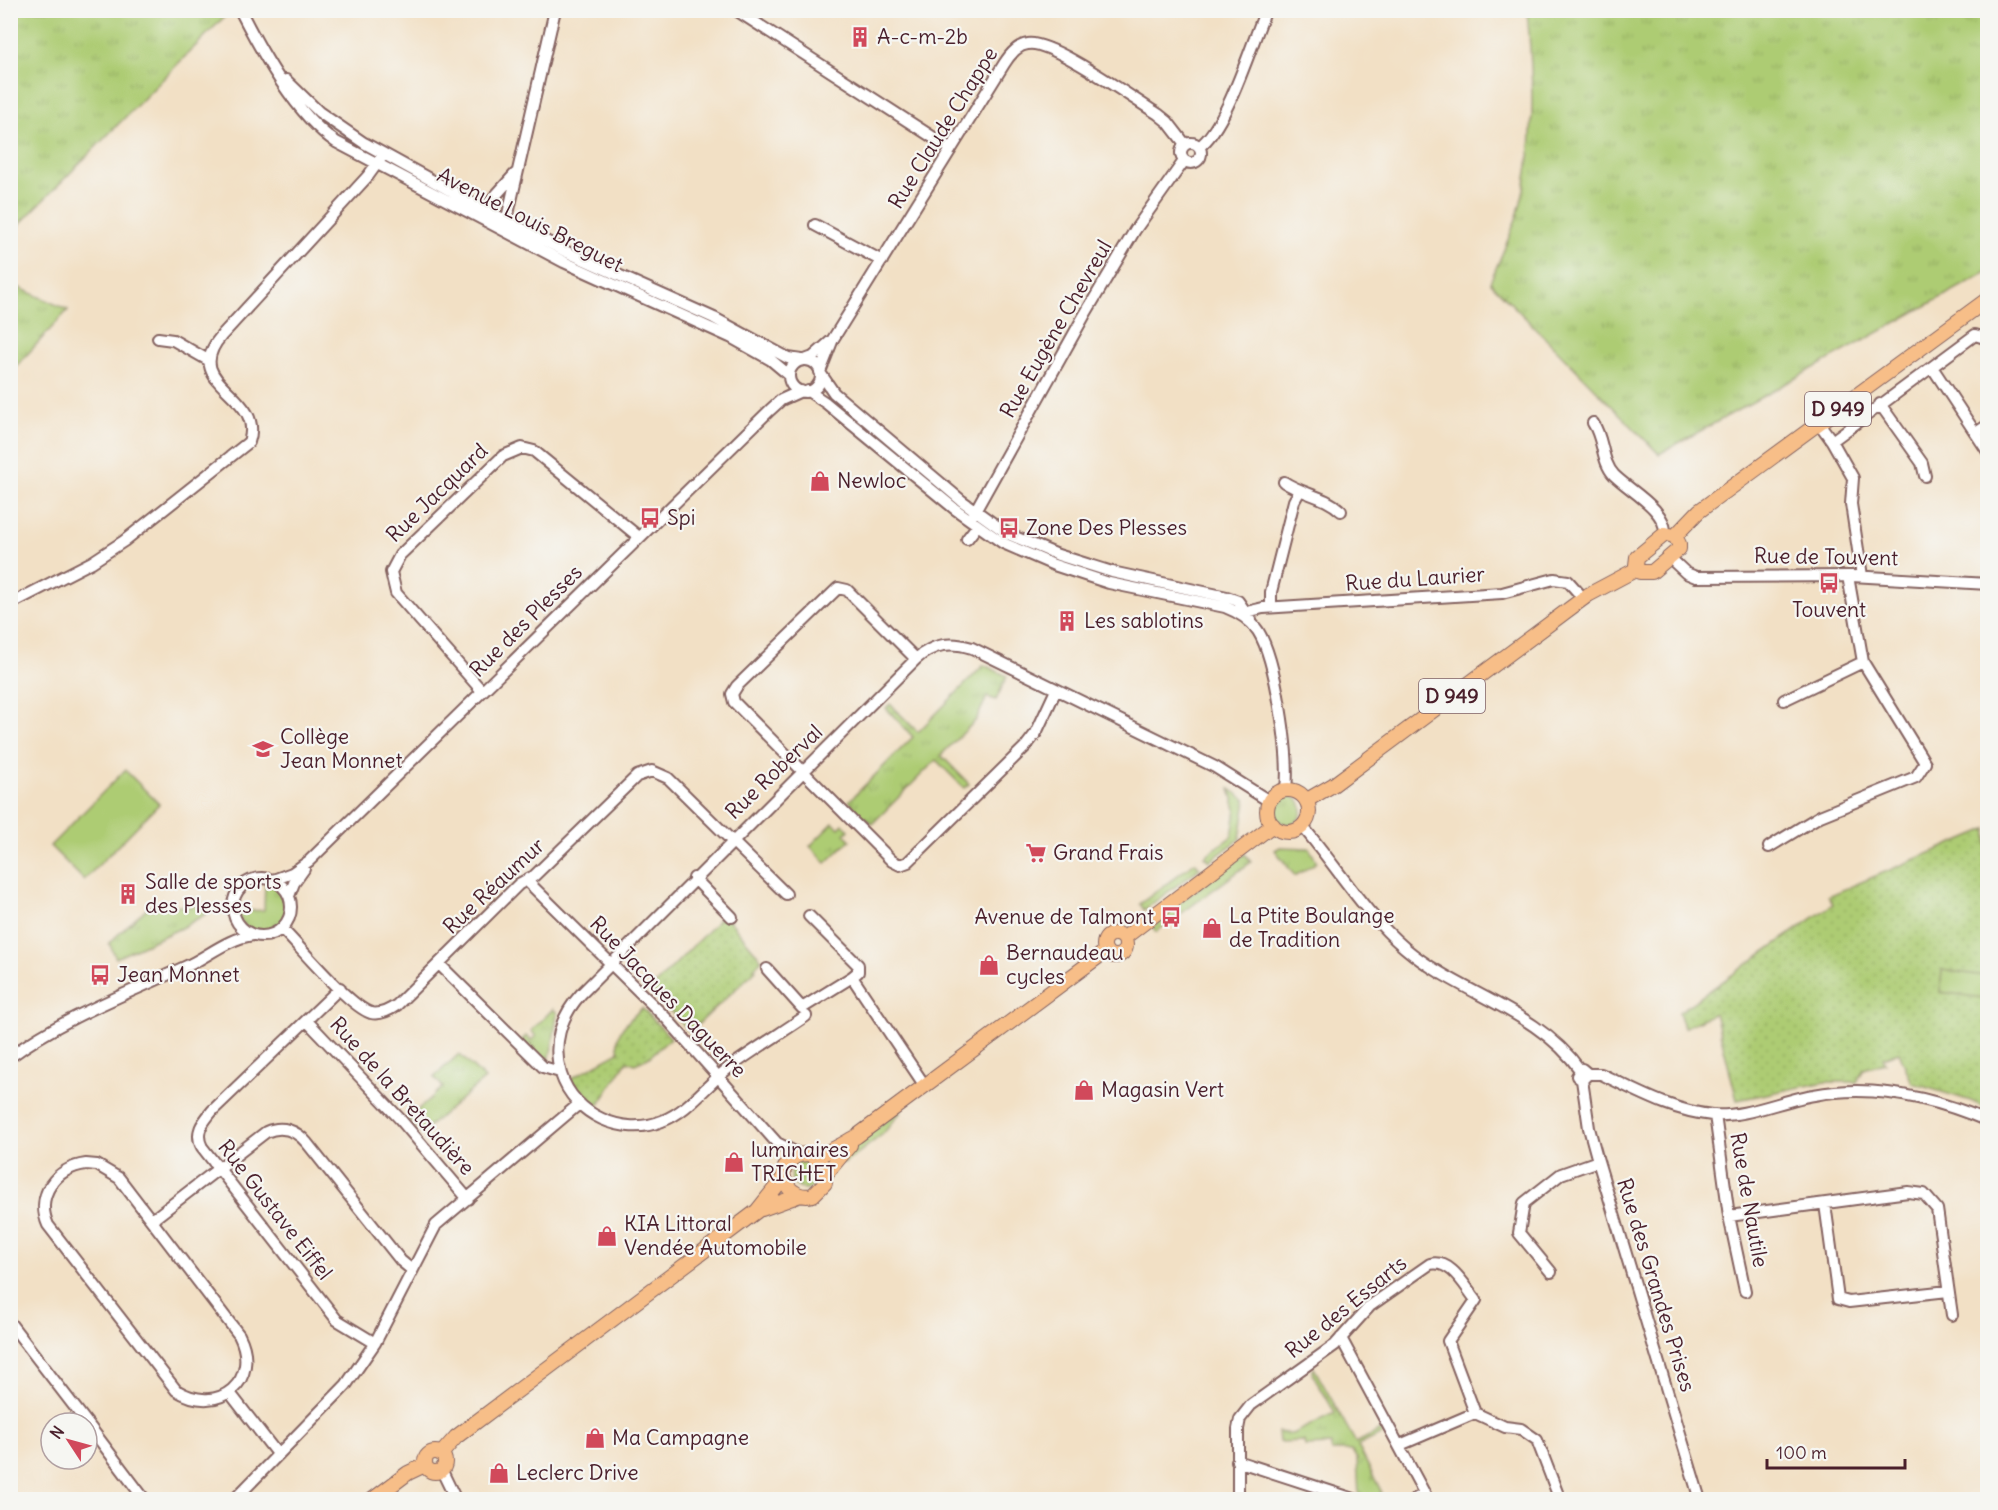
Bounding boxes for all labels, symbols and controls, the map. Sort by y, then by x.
place label: A-c-m-2b [877,23,968,50]
building icon: A-c-m-2b [848,25,872,49]
street label: Rue Claude Chappe [882,42,1003,214]
street label: Avenue Louis Breguet [433,161,628,278]
street label: Rue Eugène Chevreul [994,235,1118,423]
road number: D 949 [1805,392,1871,426]
street label: Rue Jacquard [380,437,493,548]
place label: Newloc [837,467,906,494]
shop icon: Newloc [808,469,832,493]
place label: Spi [667,504,695,531]
bus stop icon: Spi [638,506,662,530]
place label: Zone Des Plesses [1026,514,1187,541]
bus stop icon: Zone Des Plesses [997,516,1021,540]
street label: Rue de Touvent [1754,542,1898,571]
street label: Rue des Plesses [464,559,588,683]
street label: Rue du Laurier [1344,560,1486,597]
bus stop icon: Touvent [1817,571,1841,595]
place label: Touvent [1792,596,1866,623]
place label: Les sablotins [1084,607,1204,634]
building icon: Les sablotins [1055,609,1079,633]
road number: D 949 [1419,679,1485,713]
street label: Rue Roberval [719,719,828,825]
place label: Collège Jean Monnet [280,723,403,774]
school or university icon: Collège Jean Monnet [251,737,275,761]
street label: Rue Réaumur [437,831,550,940]
place label: Grand Frais [1053,839,1164,866]
supermarket icon: Grand Frais [1024,841,1048,865]
place label: Salle de sports des Plesses [145,868,281,919]
building icon: Salle de sports des Plesses [116,882,140,906]
place label: La Ptite Boulange de Tradition [1229,902,1395,953]
place label: Avenue de Talmont [974,903,1154,930]
bus stop icon: Avenue de Talmont [1159,905,1183,929]
street label: Rue Jacques Daguerre [584,910,752,1083]
shop icon: La Ptite Boulange de Tradition [1200,916,1224,940]
place label: Bernaudeau cycles [1006,939,1124,990]
shop icon: Bernaudeau cycles [977,953,1001,977]
place label: Jean Monnet [117,961,240,988]
bus stop icon: Jean Monnet [88,963,112,987]
street label: Rue de la Bretaudière [324,1011,481,1180]
place label: Magasin Vert [1101,1076,1224,1103]
shop icon: Magasin Vert [1072,1078,1096,1102]
street label: Rue de Nautile [1724,1130,1775,1270]
street label: Rue Gustave Eiffel [212,1134,339,1285]
place label: luminaires TRICHET [751,1136,849,1187]
shop icon: luminaires TRICHET [722,1150,746,1174]
street label: Rue des Grandes Prises [1611,1175,1702,1395]
place label: KIA Littoral Vendée Automobile [624,1210,807,1261]
shop icon: KIA Littoral Vendée Automobile [595,1224,619,1248]
street label: Rue des Essarts [1279,1249,1412,1364]
north arrow [39,1411,99,1471]
text: N [46,1422,68,1443]
place label: Ma Campagne [612,1424,749,1451]
shop icon: Ma Campagne [583,1426,607,1450]
scale bar [1767,1432,1905,1470]
text: 100 m [1776,1441,1827,1464]
place label: Leclerc Drive [516,1459,639,1486]
shop icon: Leclerc Drive [487,1461,511,1485]

